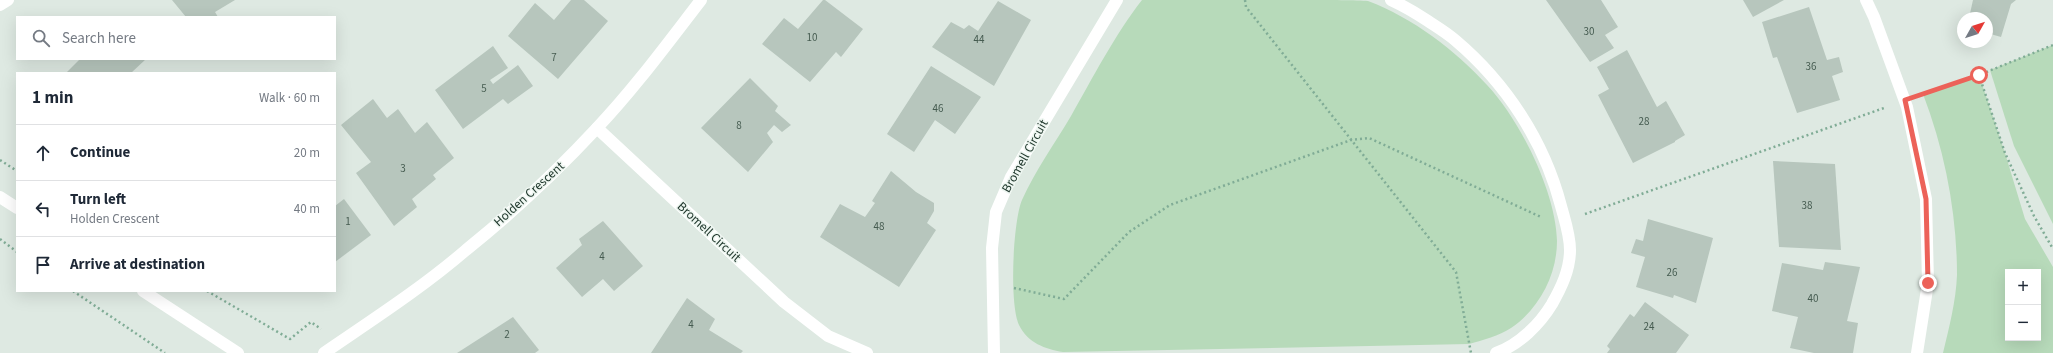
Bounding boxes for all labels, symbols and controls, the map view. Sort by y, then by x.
north arrow [1957,12,1993,48]
search box [16,16,336,60]
house number: 30 [1584,24,1594,39]
icon: search [30,27,52,49]
text: Search here [62,28,136,49]
house number: 10 [807,30,817,45]
house number: 44 [974,32,985,47]
house number: 7 [551,50,557,65]
house number: 36 [1806,59,1817,74]
route start [1970,66,1988,84]
house number: 5 [481,81,487,96]
text: 1 min [32,86,73,110]
text: Walk · 60 m [259,89,320,107]
house number: 46 [933,101,944,116]
house number: 28 [1639,114,1650,129]
street label: Bromell Circuit [997,116,1053,196]
house number: 8 [736,118,742,133]
icon: ahead [32,142,54,164]
text: Continue [70,142,130,163]
text: 20 m [294,144,320,162]
street label: Holden Crescent [490,157,569,231]
house number: 3 [400,161,406,176]
text: Turn left [70,189,126,210]
icon: left [32,198,54,220]
street label: Bromell Circuit [673,198,745,267]
house number: 38 [1802,198,1813,213]
text: 40 m [294,200,320,218]
text: Holden Crescent [70,210,160,228]
house number: 1 [345,214,351,229]
house number: 48 [874,219,885,234]
house number: 4 [599,249,605,264]
icon: arrive [32,254,54,276]
text: Arrive at destination [70,254,205,275]
house number: 26 [1667,265,1678,280]
map controls [2005,269,2041,341]
button: + [2005,269,2041,305]
route end [1919,274,1937,292]
house number: 40 [1808,291,1818,306]
button: − [2005,305,2041,341]
house number: 4 [688,317,694,332]
house number: 24 [1644,319,1655,334]
house number: 2 [504,327,510,342]

